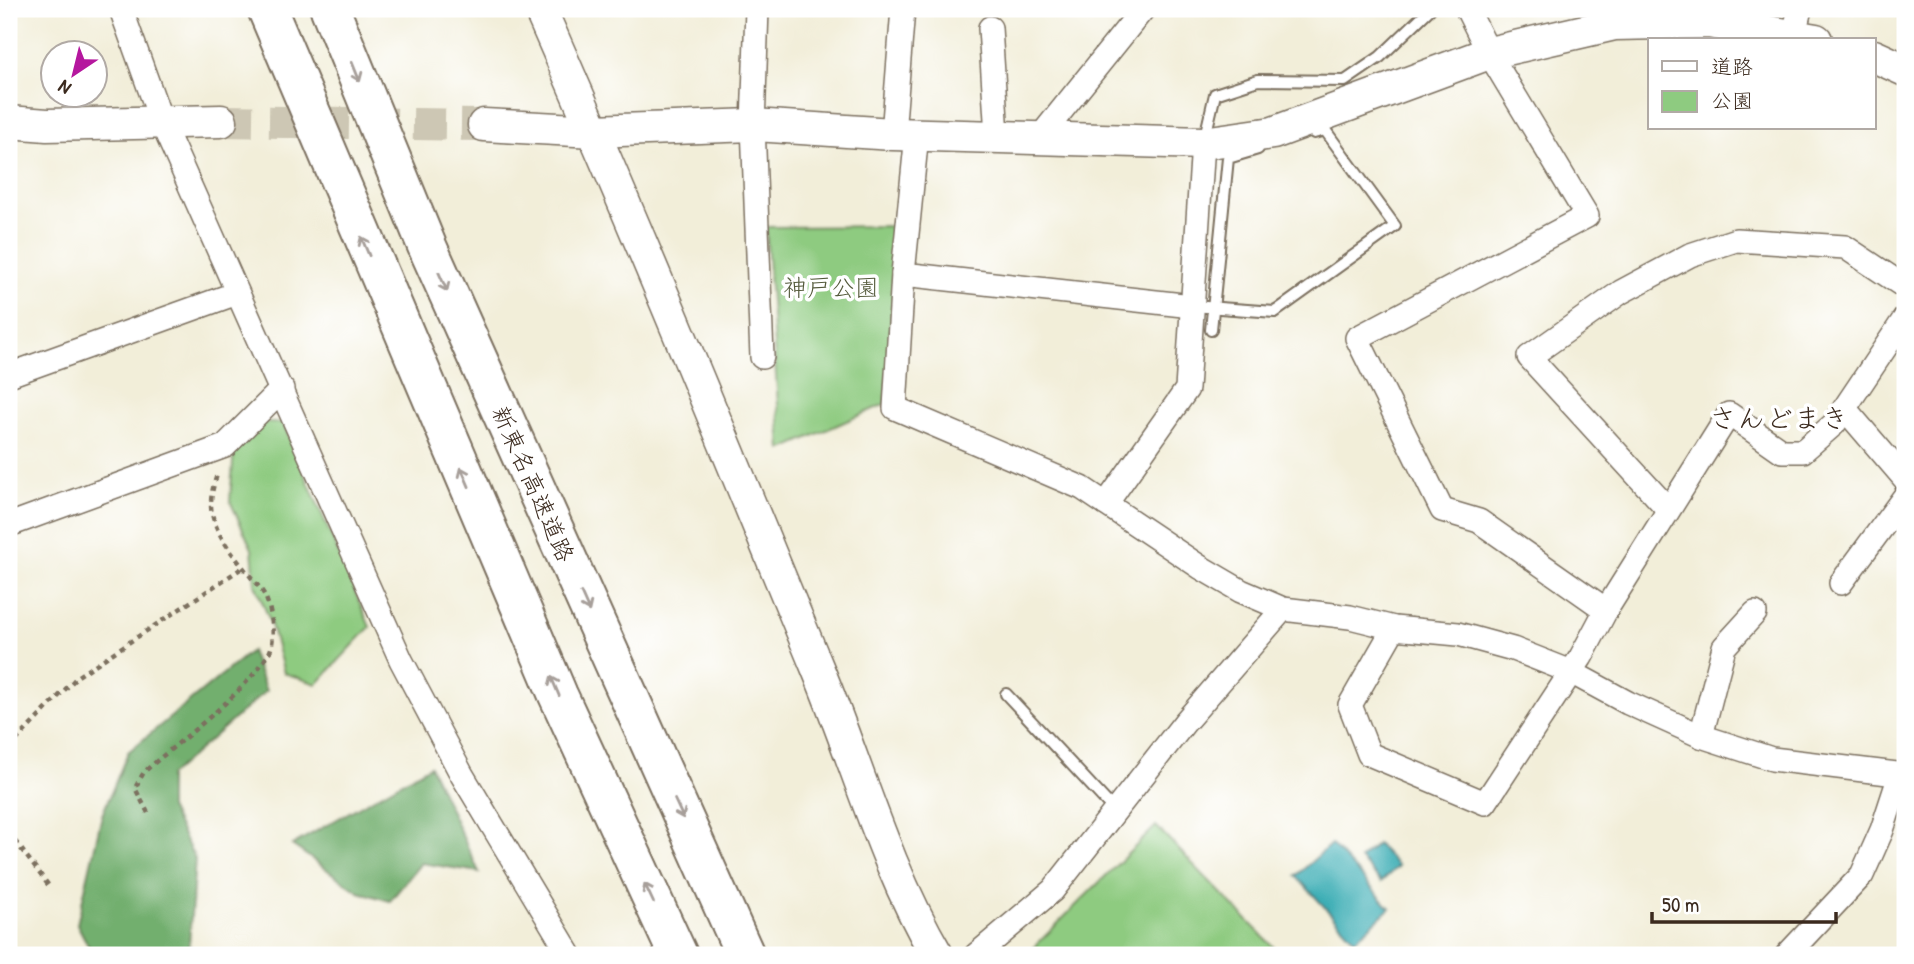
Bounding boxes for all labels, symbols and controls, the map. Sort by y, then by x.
north arrow [38,38,108,108]
legend [1648,38,1876,130]
text: 道路 [1711,52,1753,81]
one-way arrow [351,61,364,82]
text: N [53,74,76,101]
text: 公園 [1711,86,1753,115]
one-way arrow [358,236,371,257]
one-way arrow [437,271,450,292]
park label: 神戸公園 [783,271,879,303]
district label: さんどまき [1709,399,1849,437]
street label: 新東名高速道路 [485,400,583,567]
one-way arrow [457,467,470,489]
one-way arrow [579,591,592,612]
one-way arrow [548,676,561,698]
one-way arrow [673,798,686,820]
scale bar [1652,880,1835,924]
one-way arrow [642,883,655,904]
text: 50 m [1662,890,1699,919]

